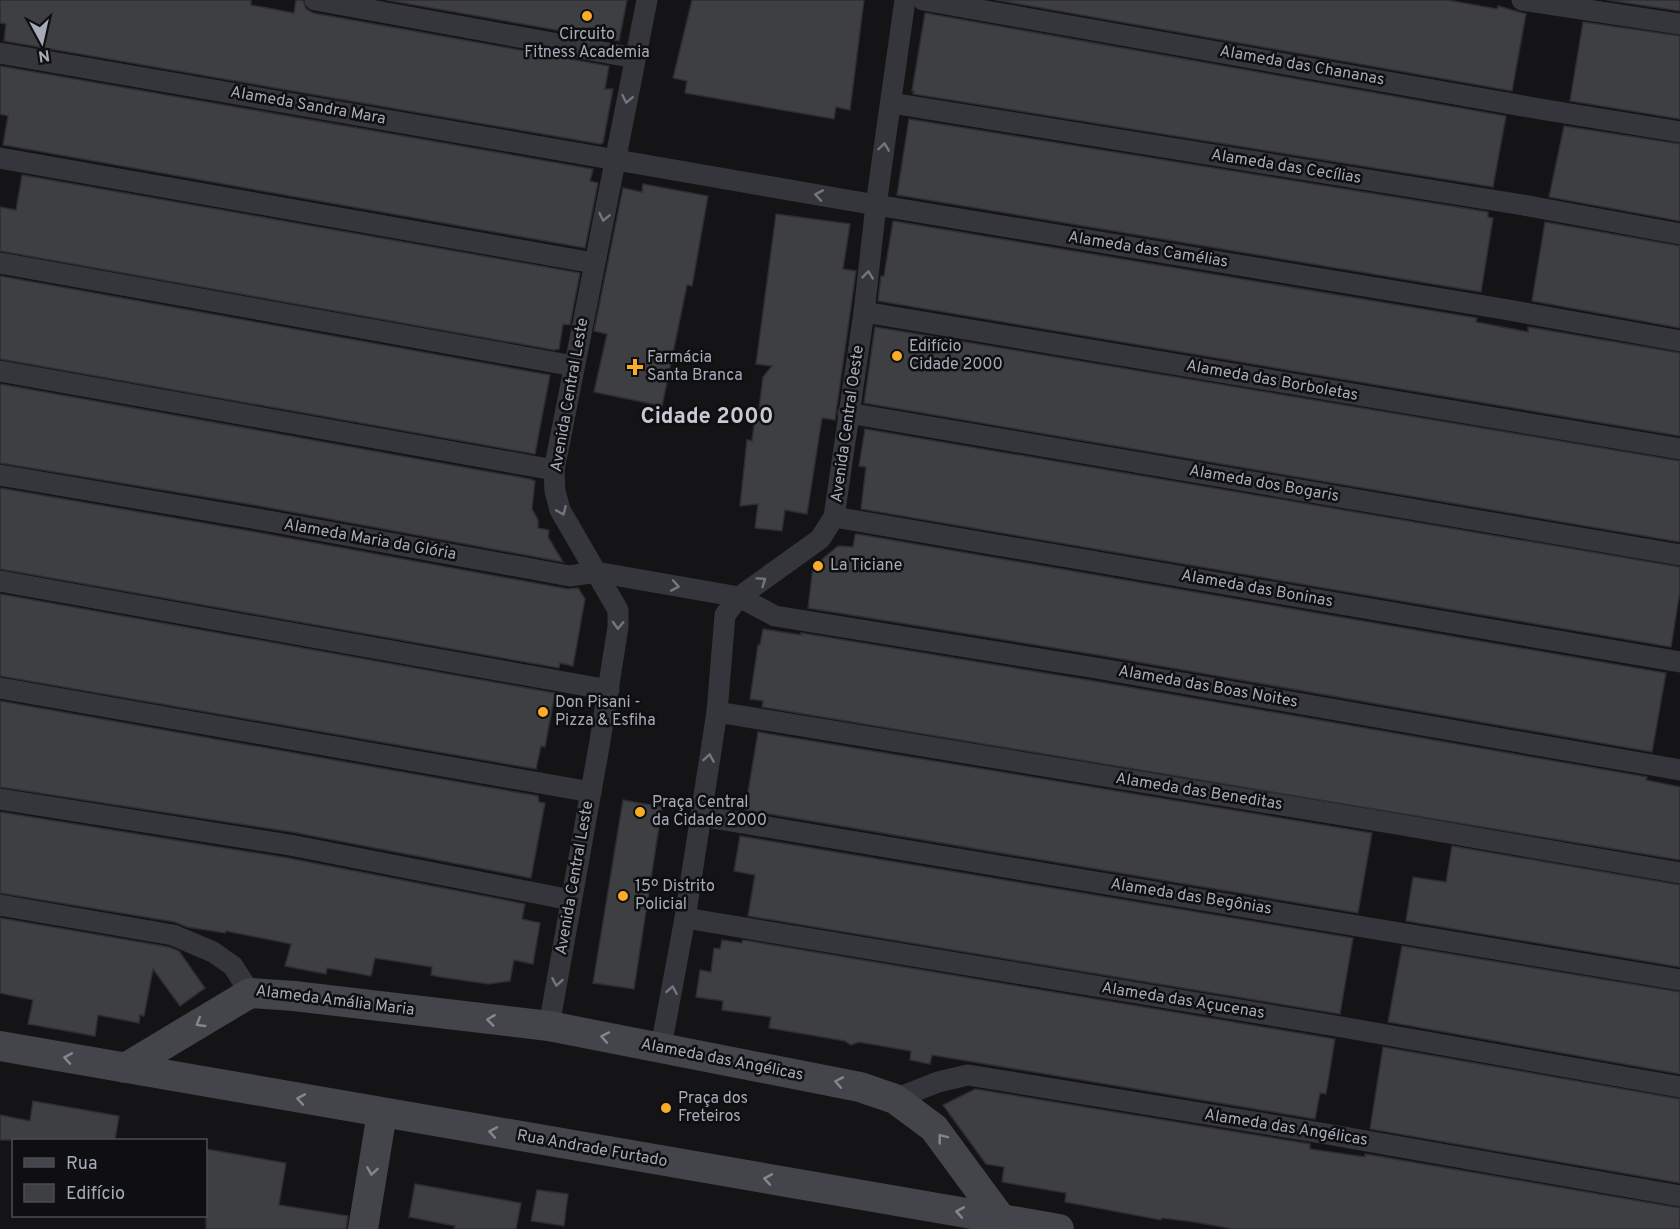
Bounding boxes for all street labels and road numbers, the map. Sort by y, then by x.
street label: Alameda das Chananas [1218,42,1386,90]
street label: Alameda Sandra Mara [229,82,387,130]
street label: Alameda das Cecílias [1209,145,1363,189]
street label: Alameda das Camélias [1067,227,1229,273]
street label: Avenida Central Leste [547,316,593,474]
street label: Avenida Central Oeste [827,344,869,504]
street label: Alameda das Borboletas [1184,356,1360,406]
street label: Alameda dos Bogaris [1187,461,1341,507]
street label: Alameda Maria da Glória [282,515,458,565]
street label: Alameda das Boninas [1180,566,1334,612]
street label: Alameda das Boas Noites [1117,661,1299,713]
street label: Alameda das Beneditas [1114,769,1284,815]
street label: Avenida Central Leste [552,799,598,957]
street label: Alameda das Begônias [1109,874,1273,920]
street label: Alameda das Açucenas [1100,978,1266,1024]
street label: Alameda Amália Maria [254,981,416,1021]
street label: Alameda das Angélicas [639,1034,805,1086]
street label: Alameda das Angélicas [1203,1105,1369,1151]
street label: Rua Andrade Furtado [515,1126,669,1172]

